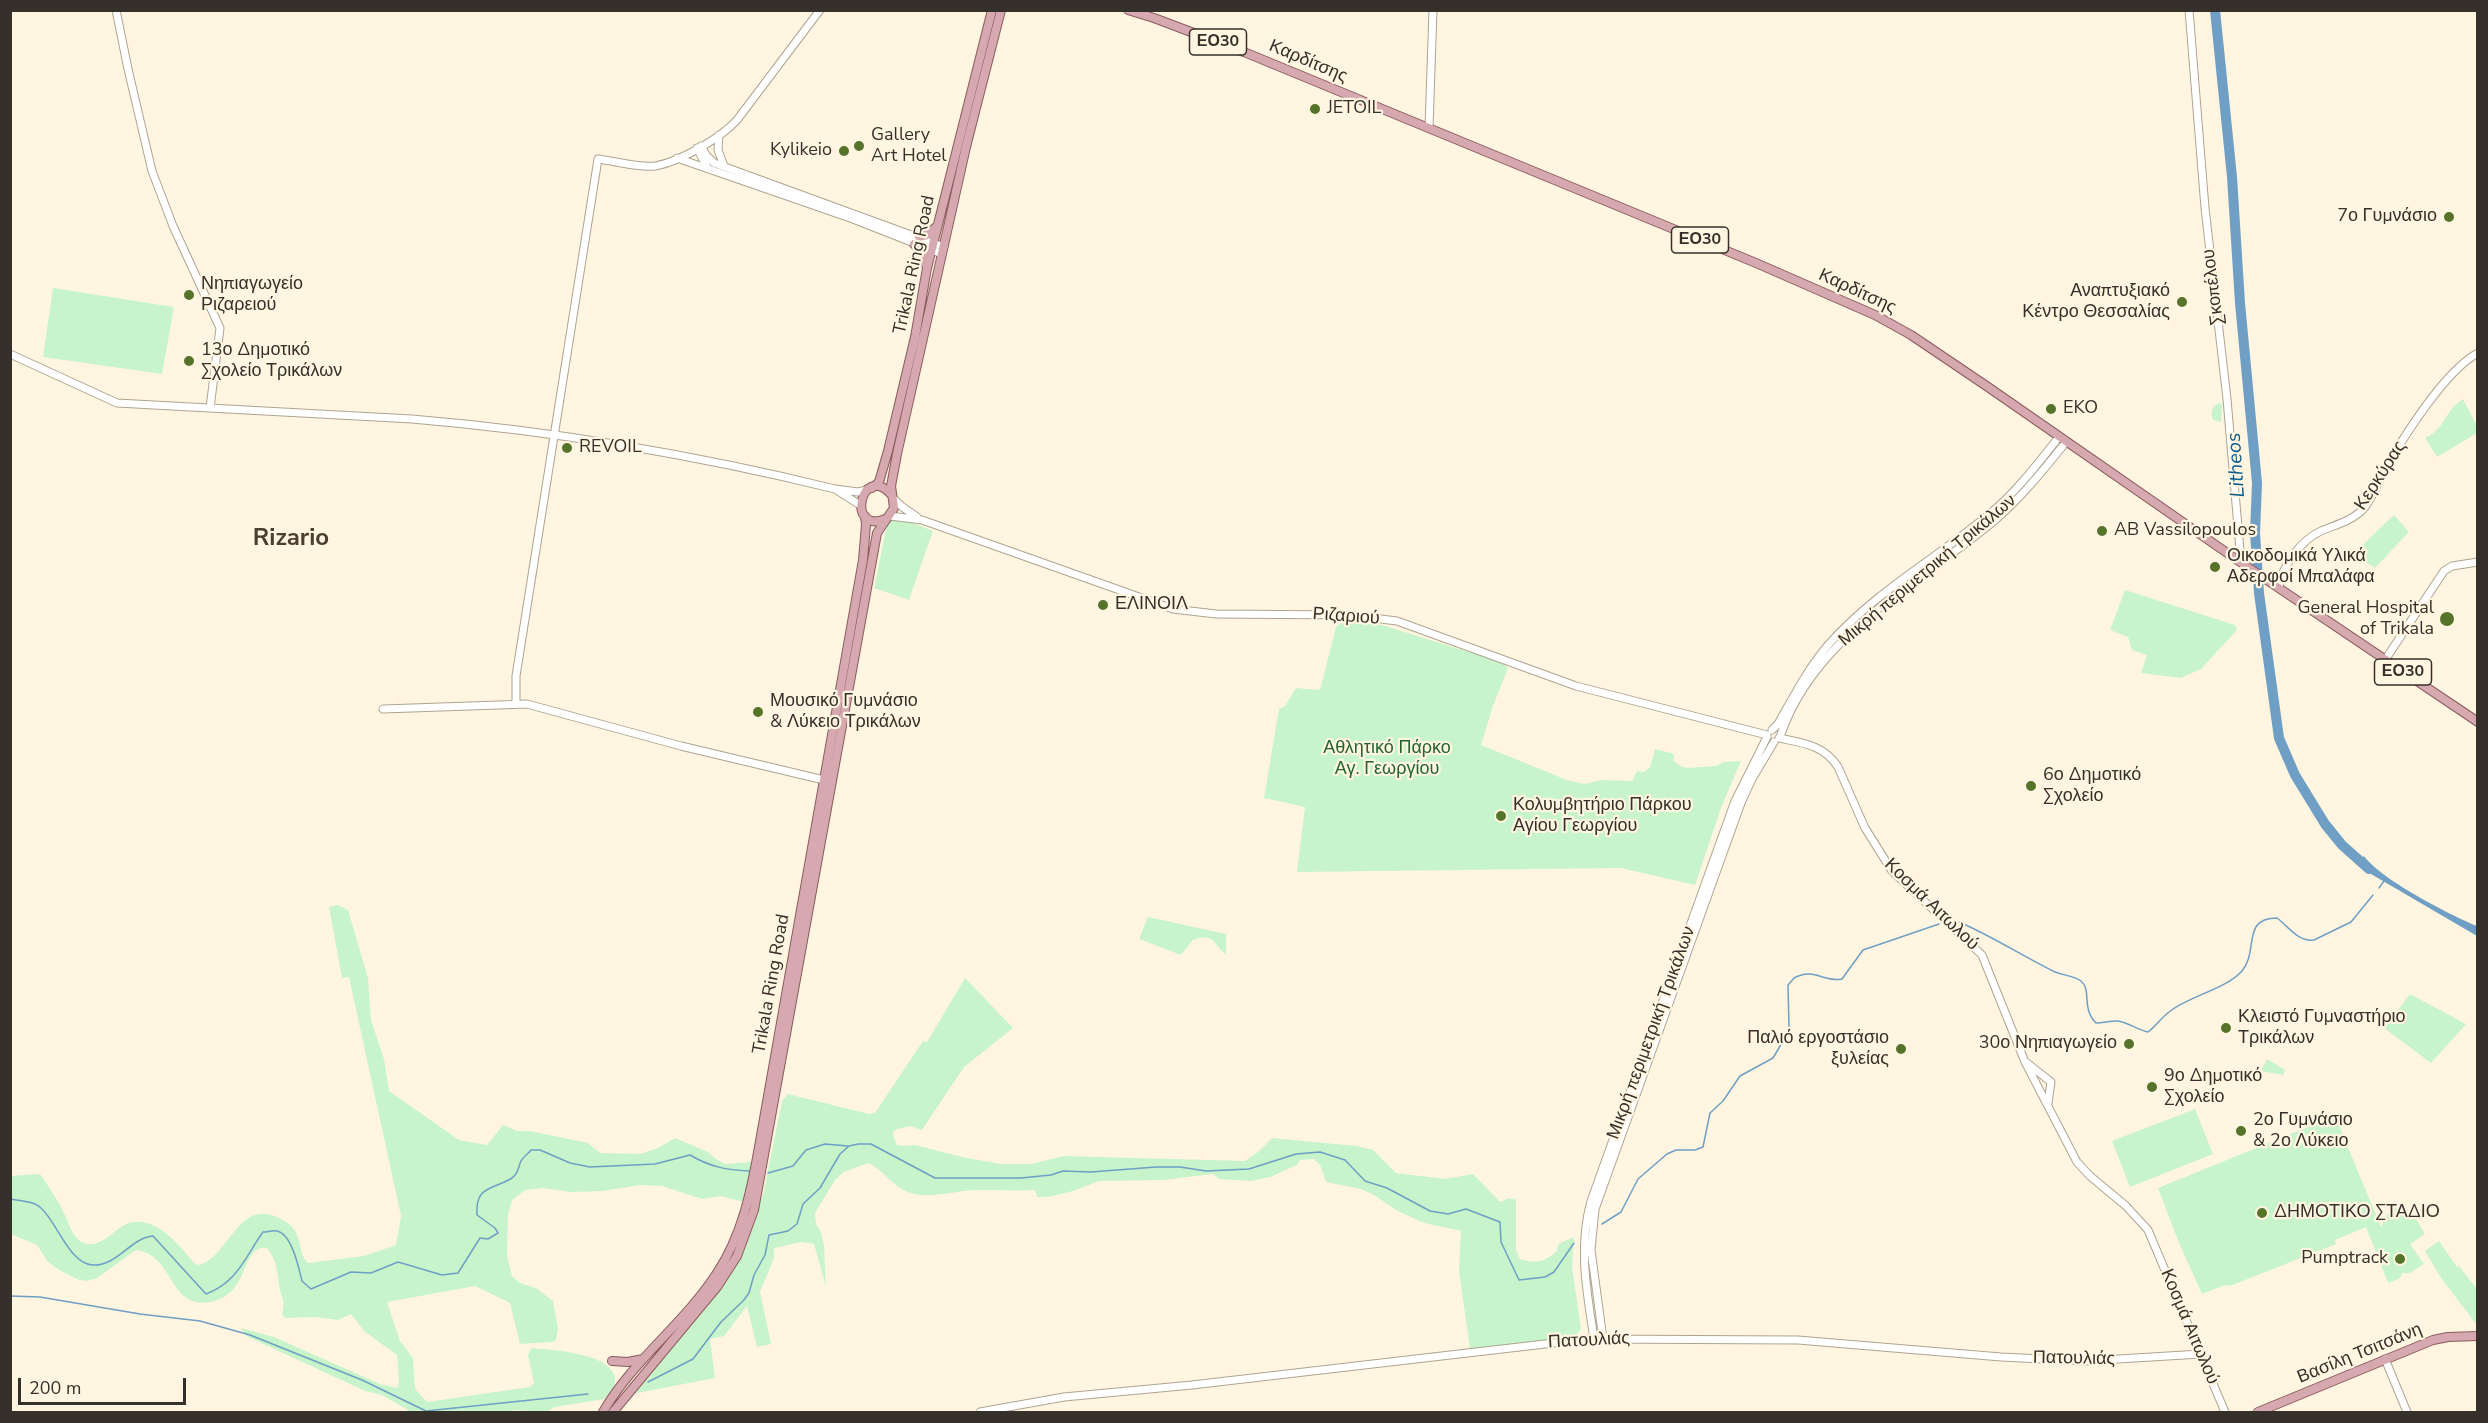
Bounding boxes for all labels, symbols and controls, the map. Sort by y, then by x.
road number: ΕΟ30 [1190,29,1246,55]
street label: Καρδίτσης [1266,36,1350,88]
place label: JETOIL [1327,98,1381,120]
marker: JETOIL [1308,102,1322,116]
place label: Gallery Art Hotel [871,125,947,168]
marker: Gallery Art Hotel [852,139,866,153]
place label: Kylikeio [770,140,832,162]
marker: Kylikeio [837,144,851,158]
street label: Trikala Ring Road [890,194,940,336]
place label: 7ο Γυμνάσιο [2337,206,2437,228]
marker: 7ο Γυμνάσιο [2442,210,2456,224]
road number: ΕΟ30 [1672,227,1728,253]
street label: Σκοπέλου [2199,248,2229,326]
street label: Καρδίτσης [1815,265,1899,319]
place label: Νηπιαγωγείο Ριζαρειού [201,274,303,316]
place label: Αναπτυξιακό Κέντρο Θεσσαλίας [2022,281,2170,324]
marker: Νηπιαγωγείο Ριζαρειού [182,288,196,302]
marker: Αναπτυξιακό Κέντρο Θεσσαλίας [2175,295,2189,309]
place label: 13ο Δημοτικό Σχολείο Τρικάλων [201,340,342,382]
marker: 13ο Δημοτικό Σχολείο Τρικάλων [182,354,196,368]
place label: EKO [2063,398,2098,420]
marker: EKO [2044,402,2058,416]
water label: Litheos [2223,432,2251,498]
place label: REVOIL [579,437,642,459]
street label: Κερκύρας [2351,437,2411,515]
marker: REVOIL [560,441,574,455]
street label: Μικρή περιμετρική Τρικάλων [1835,490,2021,652]
place label: AB Vassilopoulos [2114,520,2256,542]
marker: AB Vassilopoulos [2095,524,2109,538]
district label: Rizario [253,525,329,553]
place label: Οικοδομικά Υλικά Αδερφοί Μπαλάφα [2227,546,2375,588]
marker: Οικοδομικά Υλικά Αδερφοί Μπαλάφα [2208,560,2222,574]
place label: ΕΛΙΝΟΙΛ [1115,594,1188,616]
marker: ΕΛΙΝΟΙΛ [1096,598,1110,612]
place label: General Hospital of Trikala [2298,598,2434,640]
street label: Ριζαριού [1312,604,1380,630]
marker: General Hospital of Trikala [2438,610,2456,628]
road number: ΕΟ30 [2374,659,2432,685]
place label: Μουσικό Γυμνάσιο & Λύκειο Τρικάλων [770,691,921,734]
marker: Μουσικό Γυμνάσιο & Λύκειο Τρικάλων [751,705,765,719]
park label: Αθλητικό Πάρκο Αγ. Γεωργίου [1323,738,1451,780]
place label: 6ο Δημοτικό Σχολείο [2043,765,2141,808]
marker: 6ο Δημοτικό Σχολείο [2024,779,2038,793]
place label: Κολυμβητήριο Πάρκου Αγίου Γεωργίου [1513,795,1692,838]
marker: Κολυμβητήριο Πάρκου Αγίου Γεωργίου [1494,809,1508,823]
street label: Κοσμά Αιτωλού [1879,854,1983,956]
street label: Trikala Ring Road [749,912,795,1056]
street label: Μικρή περιμετρική Τρικάλων [1603,924,1701,1142]
place label: Κλειστό Γυμναστήριο Τρικάλων [2238,1007,2406,1050]
marker: Κλειστό Γυμναστήριο Τρικάλων [2219,1021,2233,1035]
place label: Παλιό εργοστάσιο ξυλείας [1747,1028,1889,1070]
place label: 30ο Νηπιαγωγείο [1979,1033,2117,1055]
marker: 30ο Νηπιαγωγείο [2122,1037,2136,1051]
marker: Παλιό εργοστάσιο ξυλείας [1894,1042,1908,1056]
place label: 9ο Δημοτικό Σχολείο [2164,1066,2262,1108]
marker: 9ο Δημοτικό Σχολείο [2145,1080,2159,1094]
place label: 2ο Γυμνάσιο & 2ο Λύκειο [2253,1110,2353,1152]
marker: 2ο Γυμνάσιο & 2ο Λύκειο [2234,1124,2248,1138]
place label: ΔΗΜΟΤΙΚΟ ΣΤΑΔΙΟ [2274,1202,2440,1224]
marker: ΔΗΜΟΤΙΚΟ ΣΤΑΔΙΟ [2255,1206,2269,1220]
place label: Pumptrack [2301,1248,2388,1270]
marker: Pumptrack [2393,1252,2407,1266]
street label: Κοσμά Αιτωλού [2155,1266,2223,1388]
street label: Βασίλη Τσιτσάνη [2294,1319,2426,1389]
street label: Πατουλιάς [1547,1328,1631,1354]
street label: Πατουλιάς [2033,1347,2115,1371]
scale bar [21,1366,189,1404]
text: 200 m [29,1376,81,1400]

